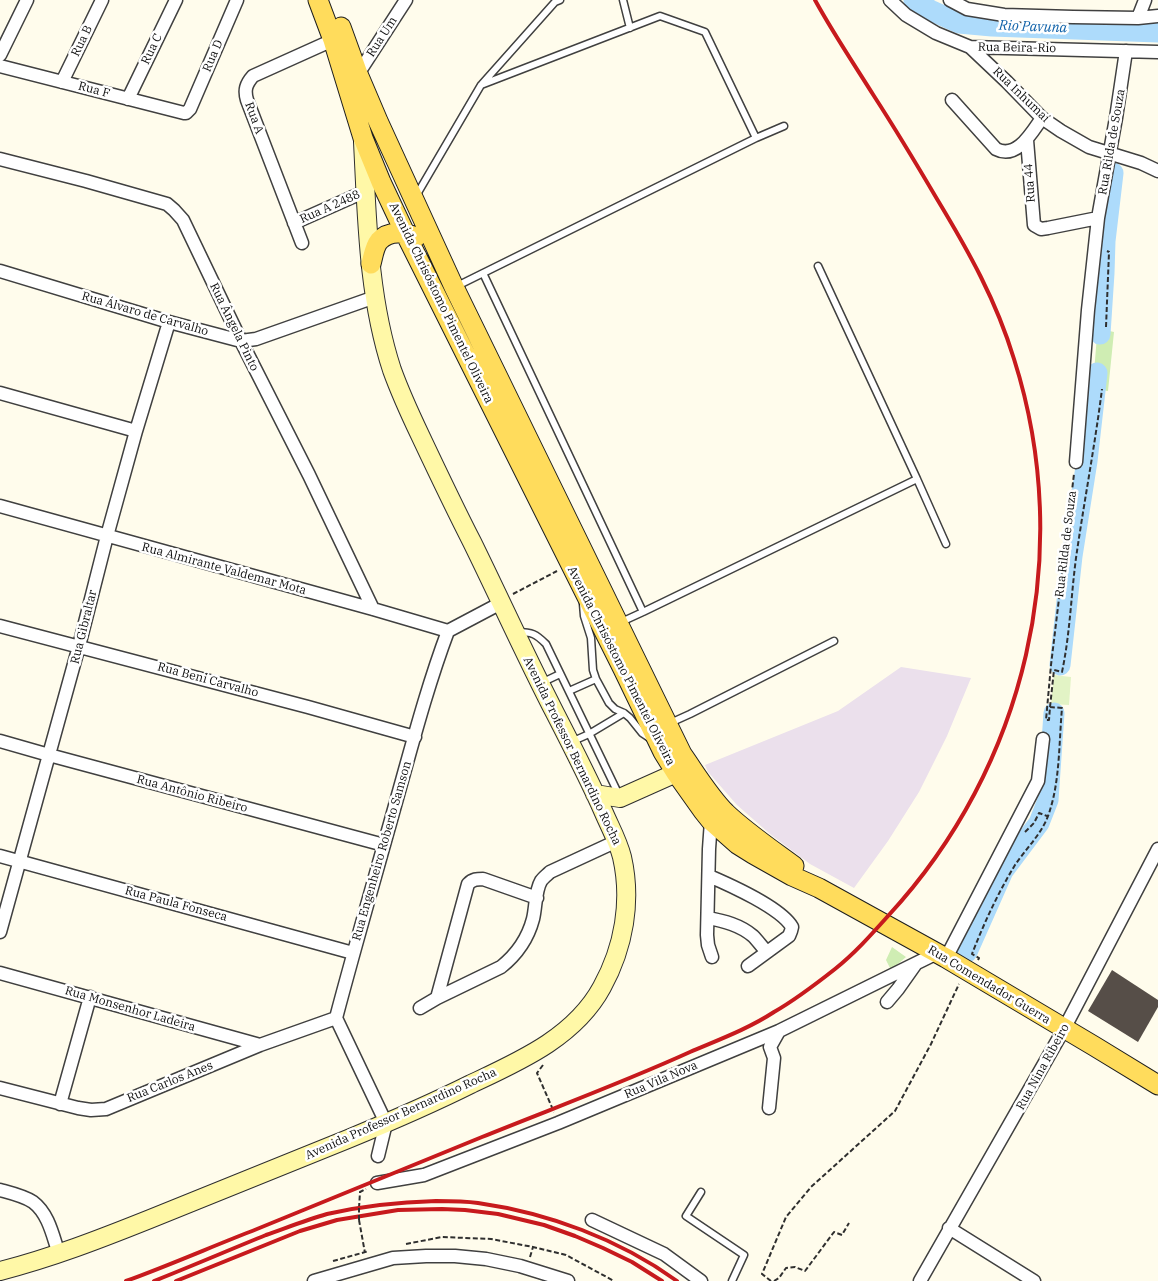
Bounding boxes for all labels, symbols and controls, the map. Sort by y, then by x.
street label: Rua Um [364,14,400,60]
water label: Rio Pavuna [999,17,1067,37]
street label: Rua B [68,23,96,59]
street label: Rua C [138,31,166,67]
street label: Rua D [200,38,226,74]
street label: Rua Beira-Rio [978,40,1056,56]
street label: Rua Inhumaí [990,64,1052,126]
street label: Rua F [77,79,111,101]
street label: Rua Rilda de Souza [1096,88,1128,196]
street label: Rua A [242,100,266,136]
street label: Rua 44 [1021,163,1039,203]
street label: Rua A 2488 [298,187,362,227]
street label: Avenida Chrisóstomo Pimentel Oliveira [386,200,496,406]
street label: Rua Ângela Pinto [206,281,262,373]
street label: Rua Álvaro de Carvalho [80,289,210,339]
street label: Rua Rilda de Souza [1052,490,1080,598]
street label: Rua Almirante Valdemar Mota [140,540,308,598]
street label: Avenida Chrisóstomo Pimentel Oliveira [564,564,678,768]
street label: Rua Gibraltar [68,588,100,666]
street label: Avenida Professor Bernardino Rocha [520,654,624,848]
street label: Rua Beni Carvalho [156,660,260,700]
street label: Rua Engenheiro Roberto Samson [349,760,415,942]
street label: Rua Antônio Ribeiro [135,772,249,816]
street label: Rua Paula Fonseca [123,883,229,925]
street label: Rua Comendador Guerra [925,943,1053,1027]
street label: Rua Monsenhor Ladeira [63,983,197,1035]
street label: Rua Nina Ribeiro [1013,1021,1073,1113]
street label: Rua Carlos Anes [125,1058,215,1106]
street label: Rua Vila Nova [622,1058,700,1102]
street label: Avenida Professor Bernardino Rocha [303,1065,499,1163]

